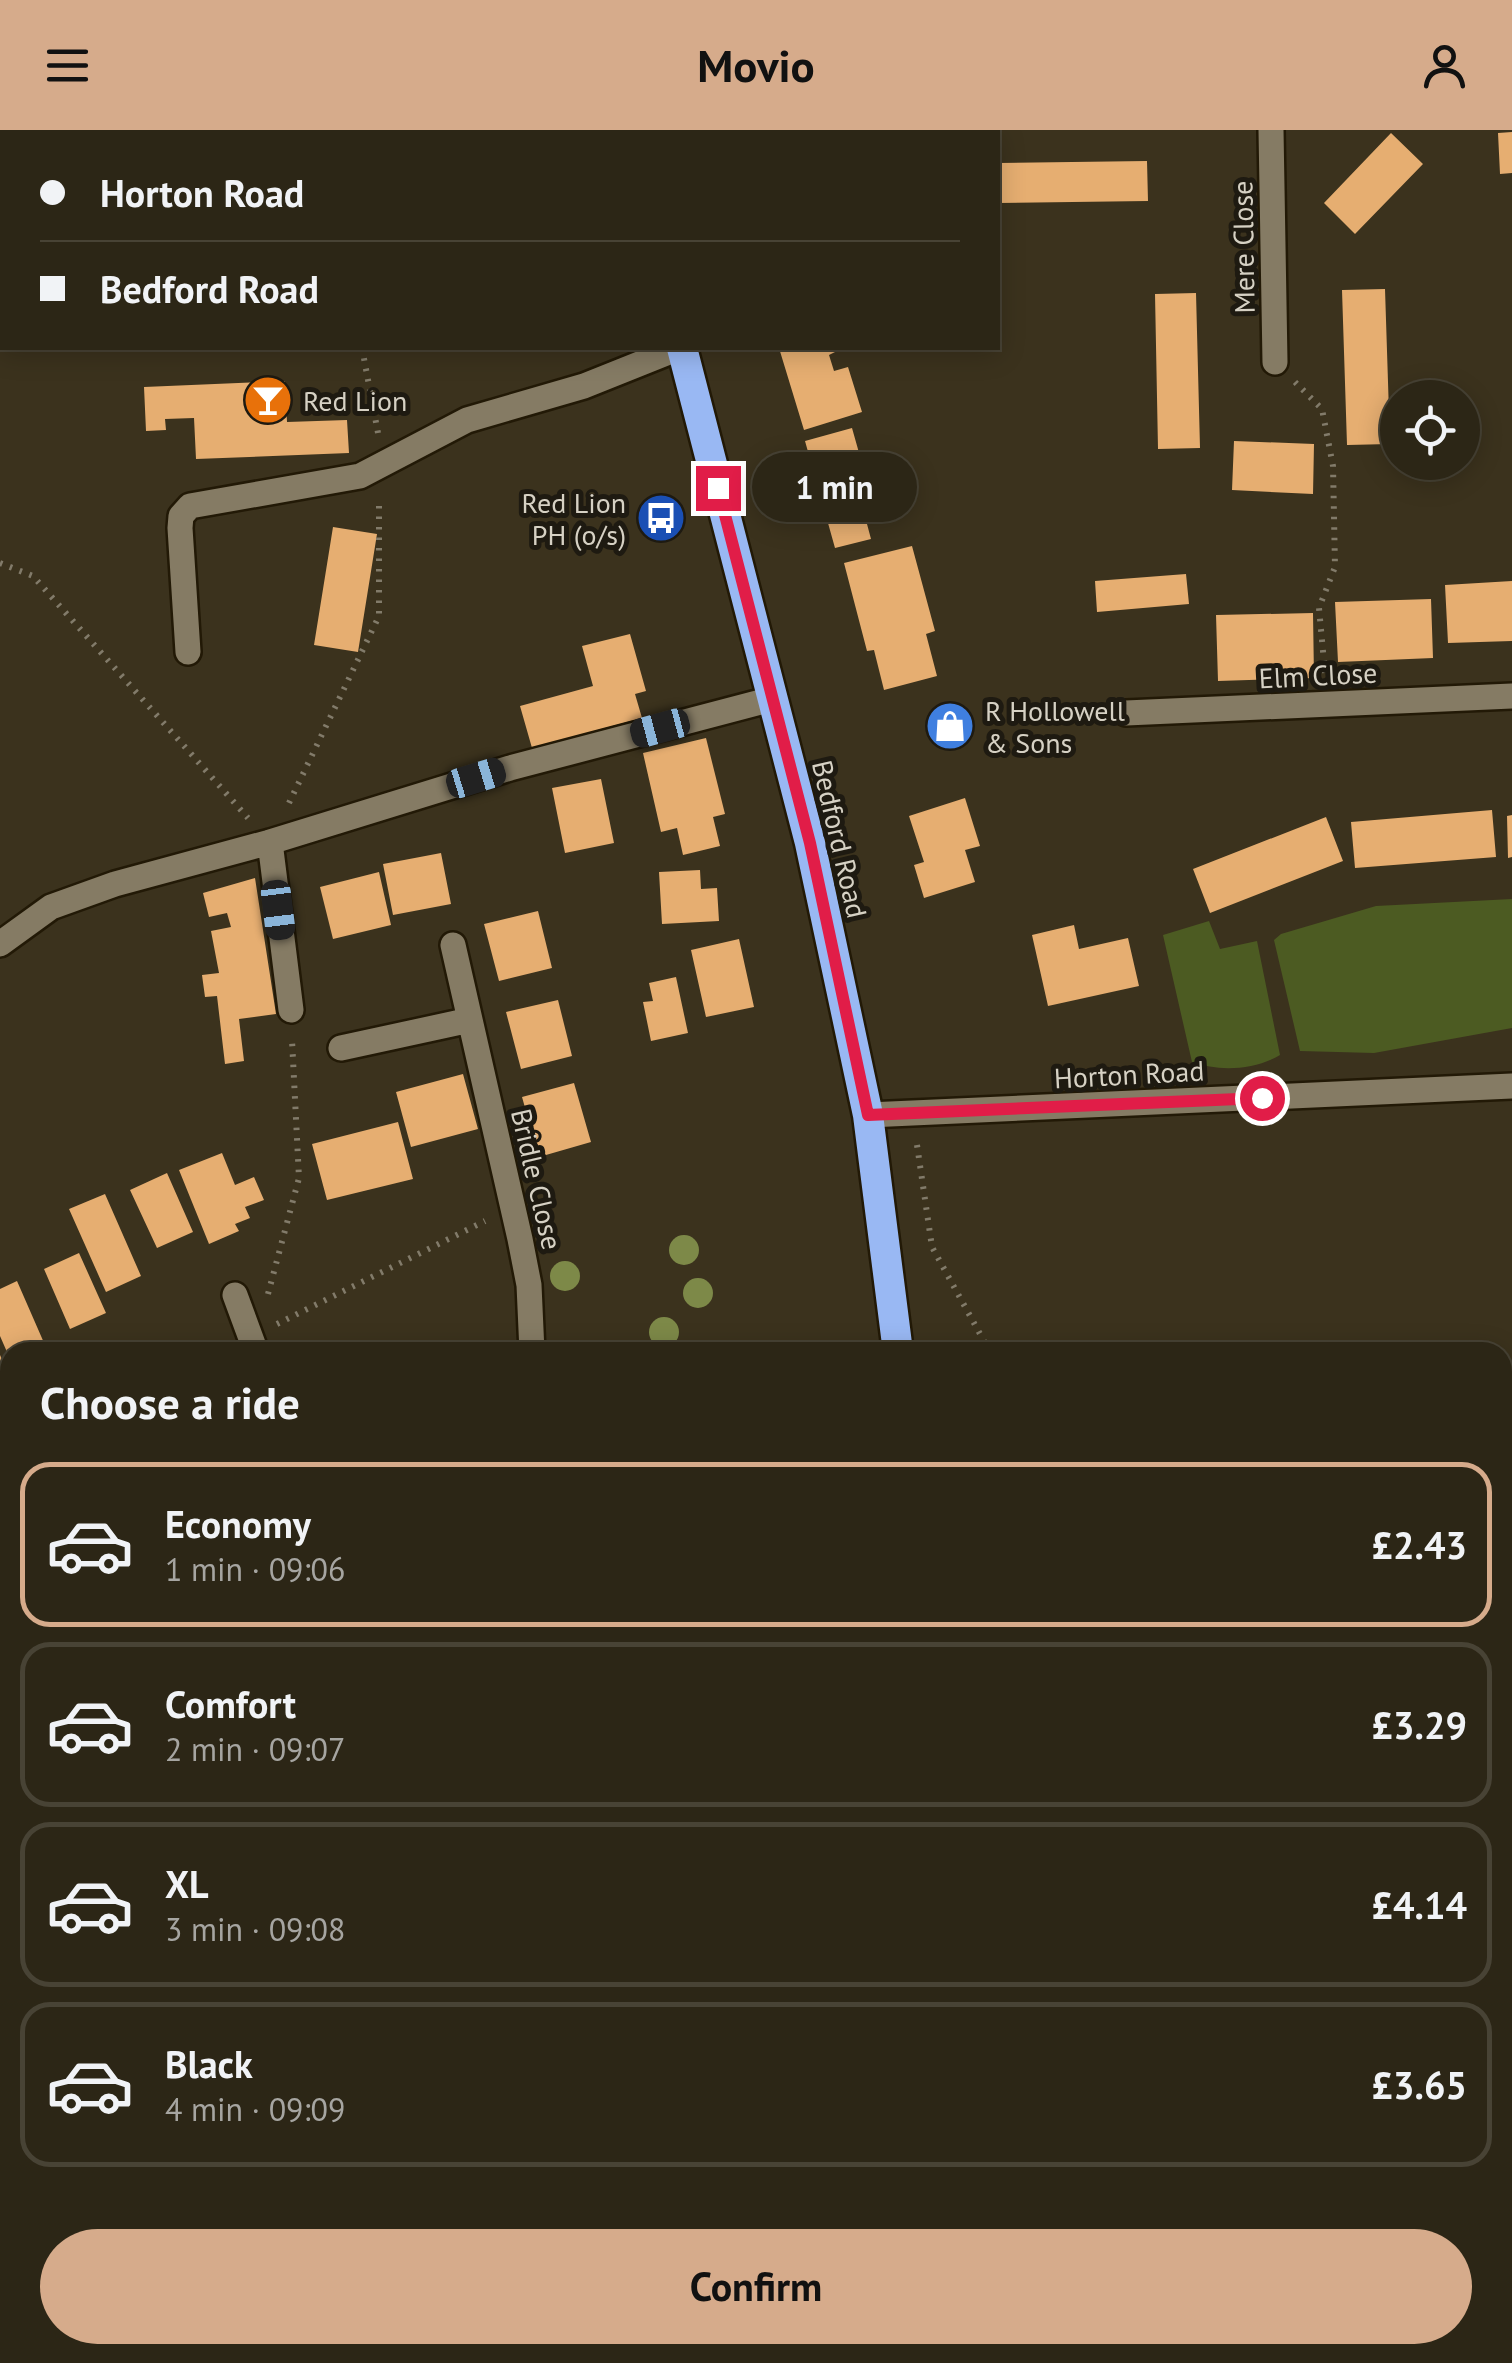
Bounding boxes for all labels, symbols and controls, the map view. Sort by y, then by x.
text: Movio [697,36,815,94]
icon: menu [40,38,95,93]
icon: person [1417,38,1472,93]
text: Horton Road [100,168,304,217]
street label: Mere Close [1223,180,1263,314]
text: Bedford Road [100,264,319,313]
bar icon: Red Lion [242,374,294,426]
map controls [1380,380,1480,480]
button: locate [1380,380,1480,480]
place label: Red Lion [303,382,407,419]
callout: 1 min [753,453,918,523]
route end [696,466,741,511]
text: 1 min [795,466,874,508]
place label: Red Lion PH (o/s) [522,484,626,553]
bus stop icon: Red Lion PH (o/s) [635,492,687,544]
street label: Elm Close [1258,653,1378,697]
place label: R Hollowell & Sons [985,692,1125,761]
shop icon: R Hollowell & Sons [924,700,976,752]
car [627,706,693,750]
car [443,755,509,801]
street label: Bedford Road [804,757,876,921]
car [259,878,297,942]
street label: Horton Road [1053,1052,1205,1096]
route start [1240,1076,1285,1121]
street label: Bridle Close [503,1105,571,1253]
text: Choose a ride [40,1373,300,1431]
text: Economy [165,1499,311,1548]
icon: car [45,1500,135,1590]
text: £2.43 [1371,1520,1467,1569]
text: 1 min · 09:06 [165,1548,345,1590]
text: Comfort [165,1679,296,1728]
icon: car [45,1680,135,1770]
text: £3.29 [1371,1700,1467,1749]
text: 2 min · 09:07 [165,1728,345,1770]
text: XL [165,1859,209,1908]
icon: car [45,1860,135,1950]
text: £4.14 [1371,1880,1467,1929]
text: 3 min · 09:08 [165,1908,345,1950]
text: Black [165,2039,253,2088]
icon: car [45,2040,135,2130]
text: £3.65 [1371,2060,1467,2109]
text: 4 min · 09:09 [165,2088,345,2130]
button: Confirm [40,2229,1472,2344]

